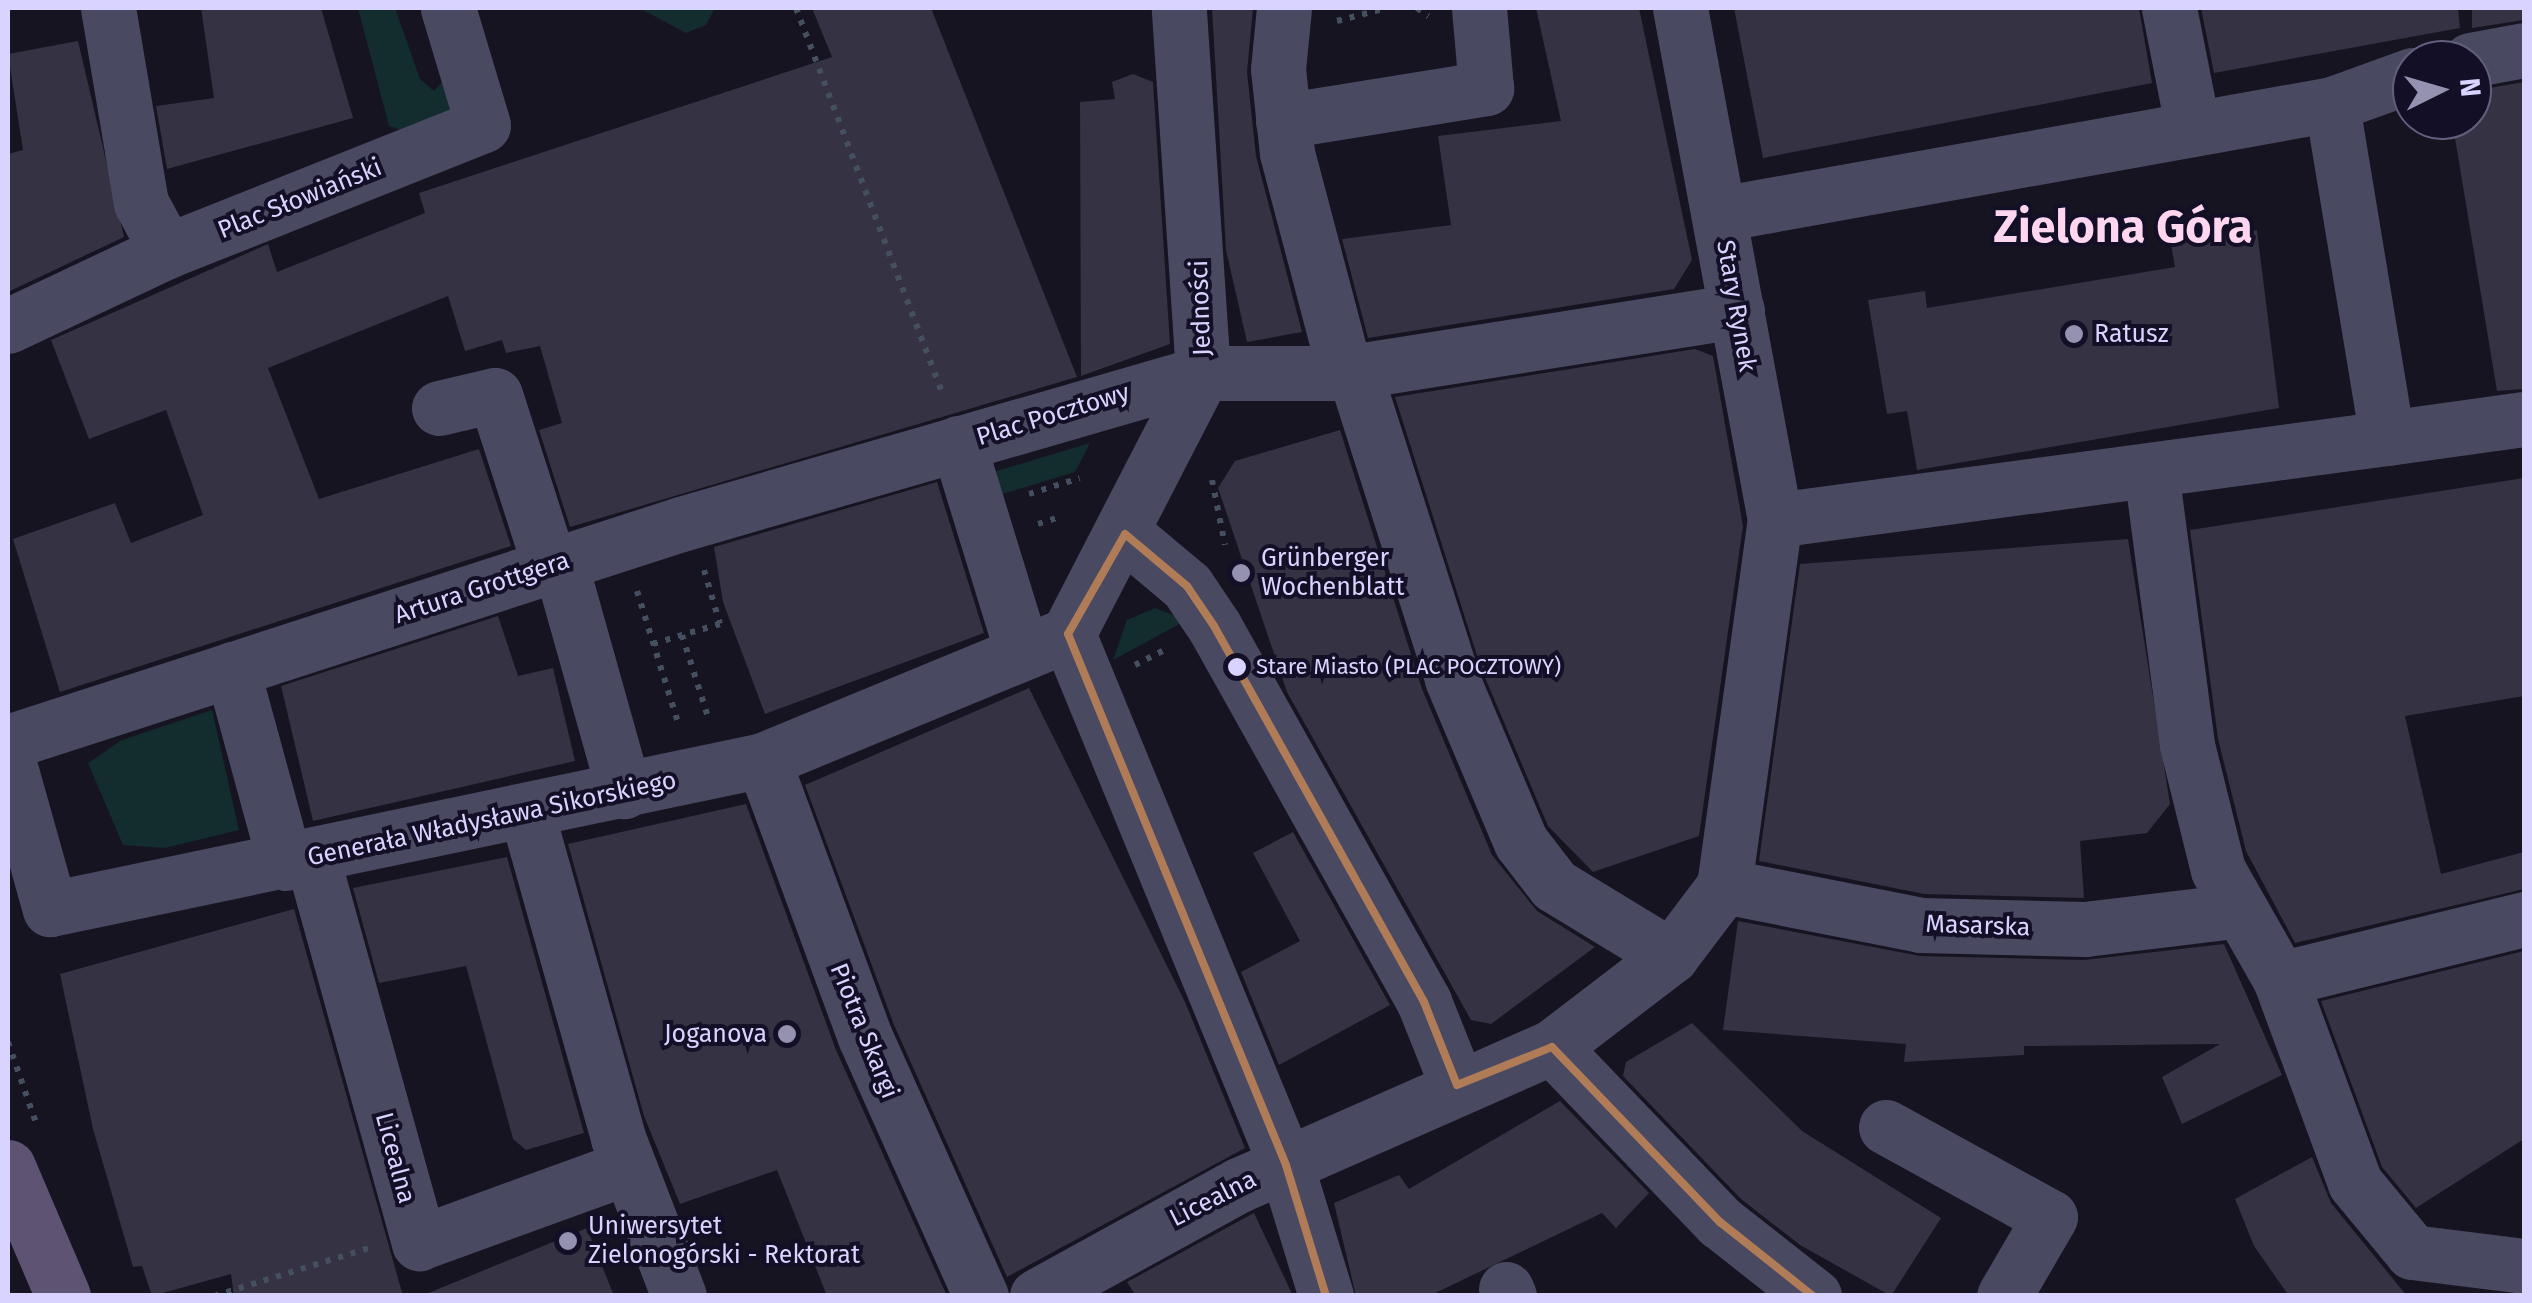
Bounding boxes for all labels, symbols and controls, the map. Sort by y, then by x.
north arrow [2392,40,2492,140]
text: N [2453,77,2488,98]
street label: Plac Słowiański [214,152,386,246]
district label: Zielona Góra [1993,201,2253,255]
street label: Stary Rynek [1710,238,1762,374]
street label: Jedności [1184,259,1218,357]
place label: Ratusz [2094,319,2169,349]
marker: Ratusz [2063,323,2085,345]
street label: Plac Pocztowy [973,378,1133,452]
place label: Grünberger Wochenblatt [1261,544,1405,603]
street label: Artura Grottgera [391,546,573,630]
marker: Grünberger Wochenblatt [1230,562,1252,584]
place label: Stare Miasto (PLAC POCZTOWY) [1256,654,1561,680]
marker: Stare Miasto (PLAC POCZTOWY) [1227,657,1247,677]
street label: Generała Władysława Sikorskiego [305,765,679,873]
street label: Masarska [1925,909,2031,943]
street label: Piotra Skargi [823,959,905,1103]
place label: Joganova [664,1019,767,1049]
marker: Joganova [776,1023,798,1045]
street label: Licealna [368,1109,422,1207]
street label: Licealna [1165,1164,1261,1234]
place label: Uniwersytet Zielonogórski - Rektorat [588,1212,860,1271]
marker: Uniwersytet Zielonogórski - Rektorat [557,1230,579,1252]

